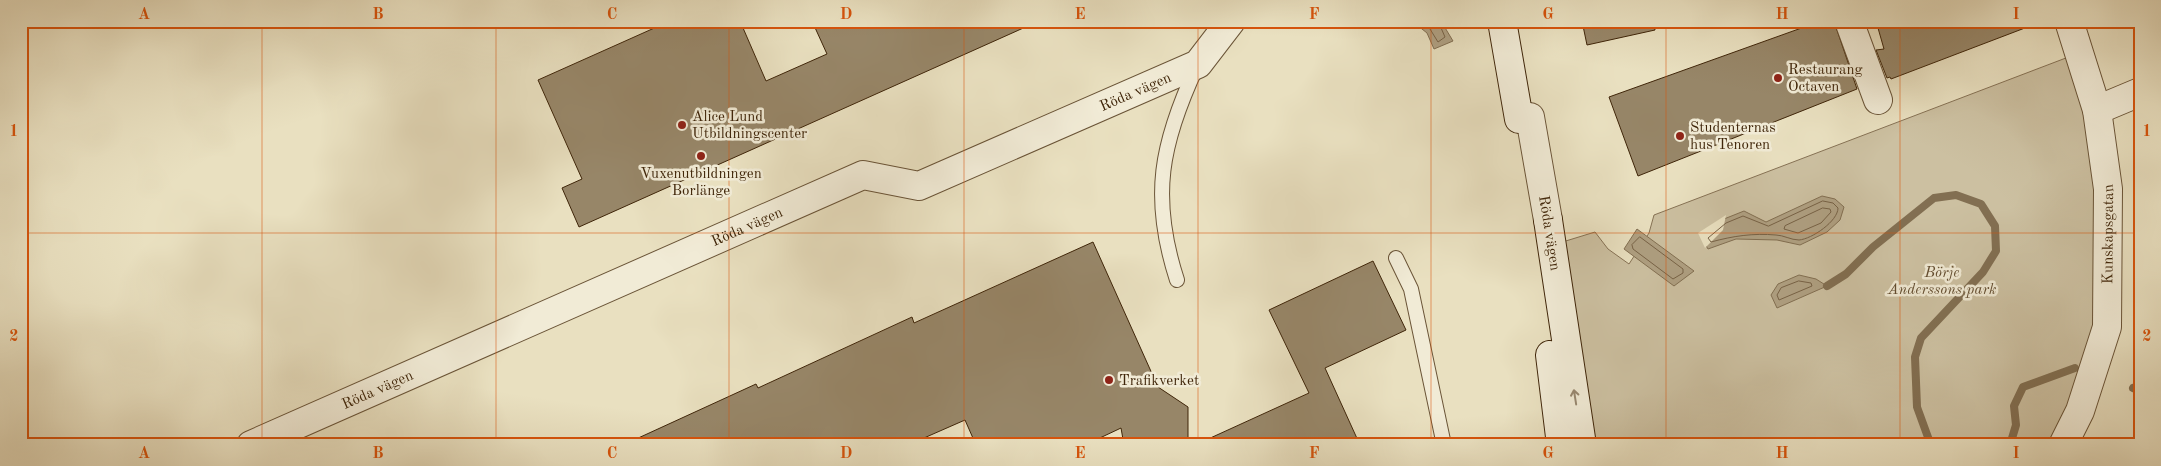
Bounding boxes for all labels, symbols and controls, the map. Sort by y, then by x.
text: A [138,7,150,23]
text: B [372,7,384,23]
text: C [607,7,617,23]
text: D [840,7,852,23]
text: E [1074,7,1086,23]
text: F [1309,7,1320,23]
text: G [1542,7,1554,23]
text: H [1775,7,1789,23]
text: I [2012,7,2020,23]
place label: Restaurang Octaven [1788,63,1863,95]
street label: Röda vägen [1098,71,1174,115]
marker: Restaurang Octaven [1772,72,1784,84]
place label: Alice Lund Utbildningscenter [692,110,807,142]
marker: Alice Lund Utbildningscenter [676,119,688,131]
place label: Studenternas hus Tenoren [1690,121,1776,153]
text: 1 [9,124,19,140]
text: 1 [2142,124,2152,140]
marker: Studenternas hus Tenoren [1674,130,1686,142]
marker: Vuxenutbildningen Borlänge [695,150,707,162]
place label: Vuxenutbildningen Borlänge [640,167,762,199]
street label: Kunskapsgatan [2101,183,2117,284]
street label: Röda vägen [1535,194,1562,272]
street label: Röda vägen [710,205,785,250]
park label: Börje Anderssons park [1887,266,1996,298]
text: 2 [9,329,19,345]
text: 2 [2142,329,2152,345]
street label: Röda vägen [340,368,416,413]
marker: Trafikverket [1103,374,1115,386]
place label: Trafikverket [1119,374,1199,389]
one-way arrow [1570,389,1580,405]
text: A [138,446,150,462]
text: B [372,446,384,462]
text: C [607,446,617,462]
text: D [840,446,852,462]
text: E [1074,446,1086,462]
text: F [1309,446,1320,462]
text: G [1542,446,1554,462]
text: H [1775,446,1789,462]
text: I [2012,446,2020,462]

